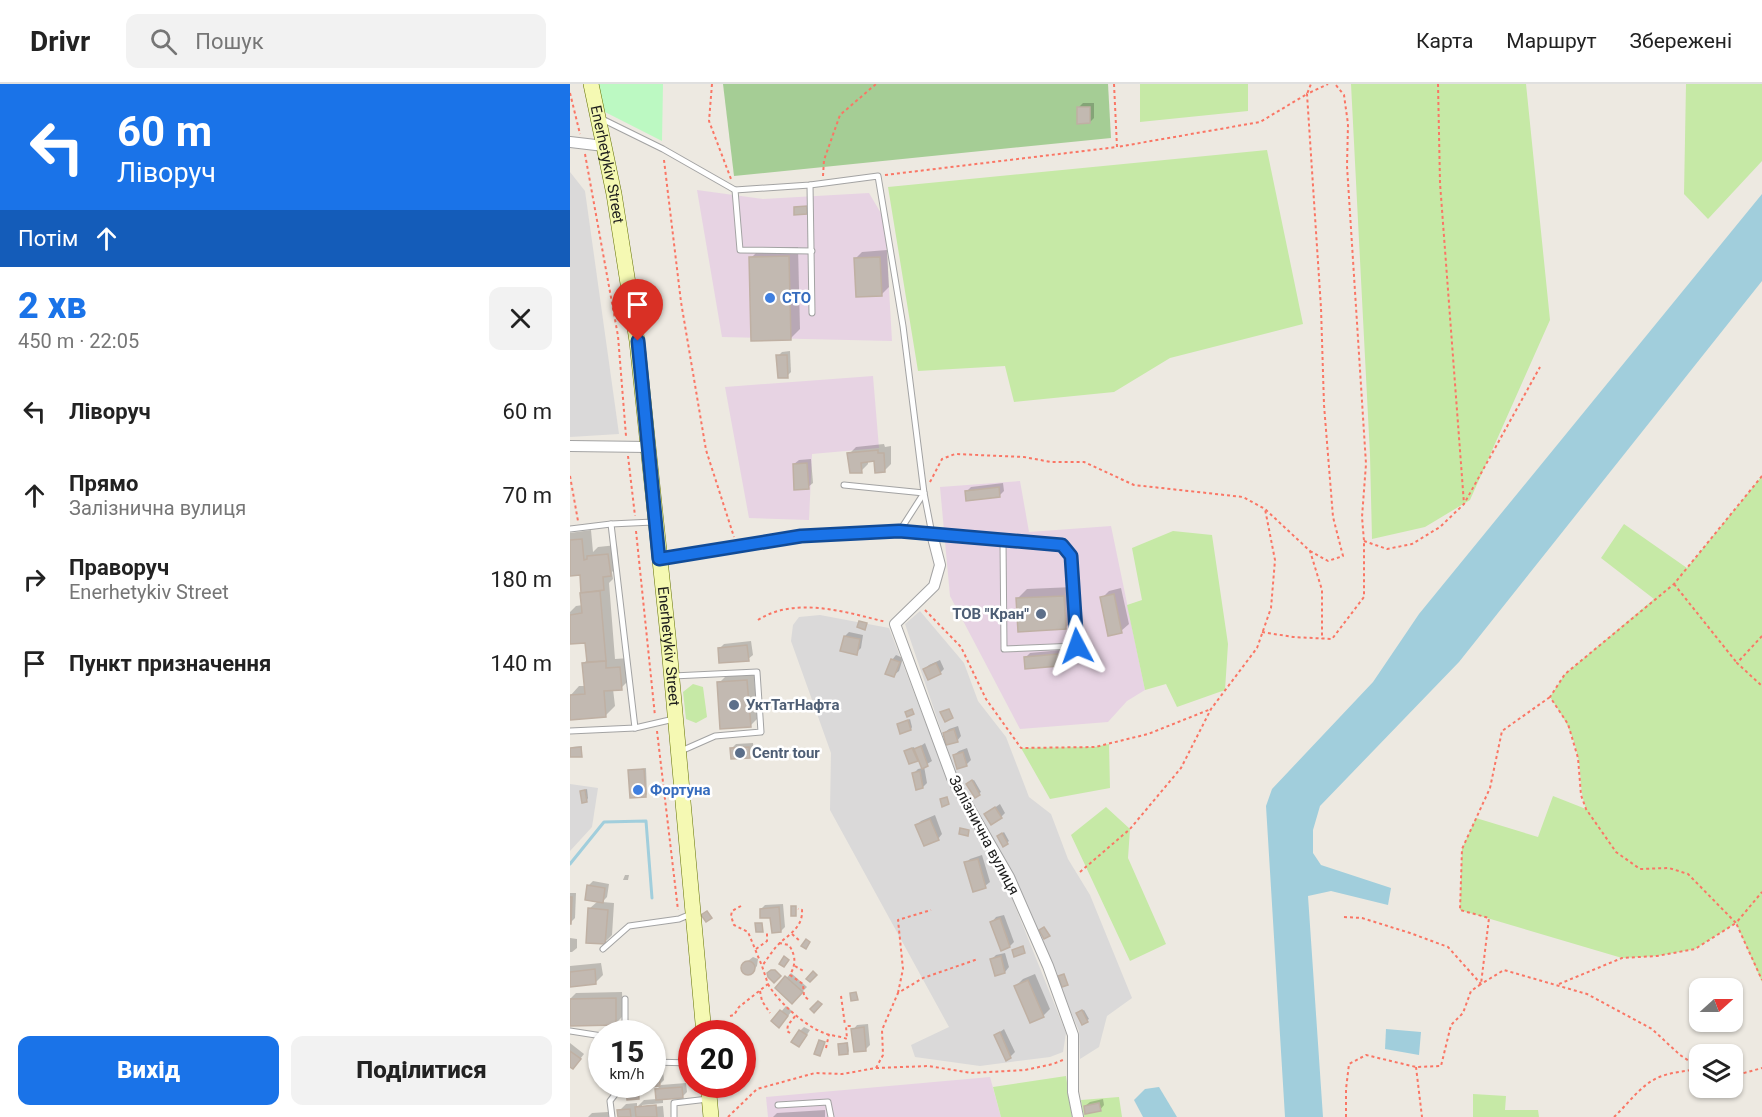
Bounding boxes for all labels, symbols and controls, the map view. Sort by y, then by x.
search box [126,14,546,68]
text: Drivr [30,25,90,58]
icon: search [147,25,180,58]
text: Пошук [195,29,264,54]
text: Карта [1416,29,1473,53]
text: Маршрут [1506,29,1597,53]
text: Збережені [1630,29,1732,53]
street label: Enerhetykiv Street [587,104,627,225]
text: 60 m [117,107,212,156]
icon: left [18,108,96,186]
text: Ліворуч [117,157,216,189]
icon: ahead [90,222,123,255]
text: Потім [18,226,78,251]
pin [612,279,663,341]
text: 2 хв [18,285,86,327]
button: close [489,287,552,350]
icon: arrive [621,288,654,321]
place label: СТО [782,289,811,307]
marker: СТО [763,291,777,305]
text: 450 m · 22:05 [18,329,139,353]
icon: left [18,395,51,428]
text: Ліворуч [69,399,151,424]
text: 60 m [503,399,552,424]
text: Прямо [69,471,138,496]
icon: ahead [18,479,51,512]
text: 70 m [503,483,552,508]
text: Залізнична вулиця [69,496,246,520]
text: Праворуч [69,555,169,580]
icon: right [18,563,51,596]
text: 180 m [490,567,552,592]
text: Enerhetykiv Street [69,580,229,604]
street label: Enerhetykiv Street [654,586,683,707]
place label: ТОВ "Кран" [952,605,1029,623]
marker: ТОВ "Кран" [1034,607,1048,621]
position arrow [1045,614,1109,678]
icon: arrive [18,647,51,680]
text: Пункт призначення [69,651,271,676]
text: 140 m [490,651,552,676]
place label: УктТатНафта [746,696,839,714]
marker: УктТатНафта [727,698,741,712]
place label: Centr tour [752,744,820,762]
marker: Centr tour [733,746,747,760]
street label: Залізнична вулиця [945,772,1023,898]
place label: Фортуна [650,781,711,799]
marker: Фортуна [631,783,645,797]
north arrow [1689,978,1743,1032]
map controls [1689,978,1743,1098]
speed limit sign: 20 [678,1020,756,1098]
text: 15 [610,1034,644,1069]
button: Вихід [18,1036,279,1105]
button: Поділитися [291,1036,552,1105]
button: layers [1689,1044,1743,1098]
text: km/h [609,1065,645,1083]

